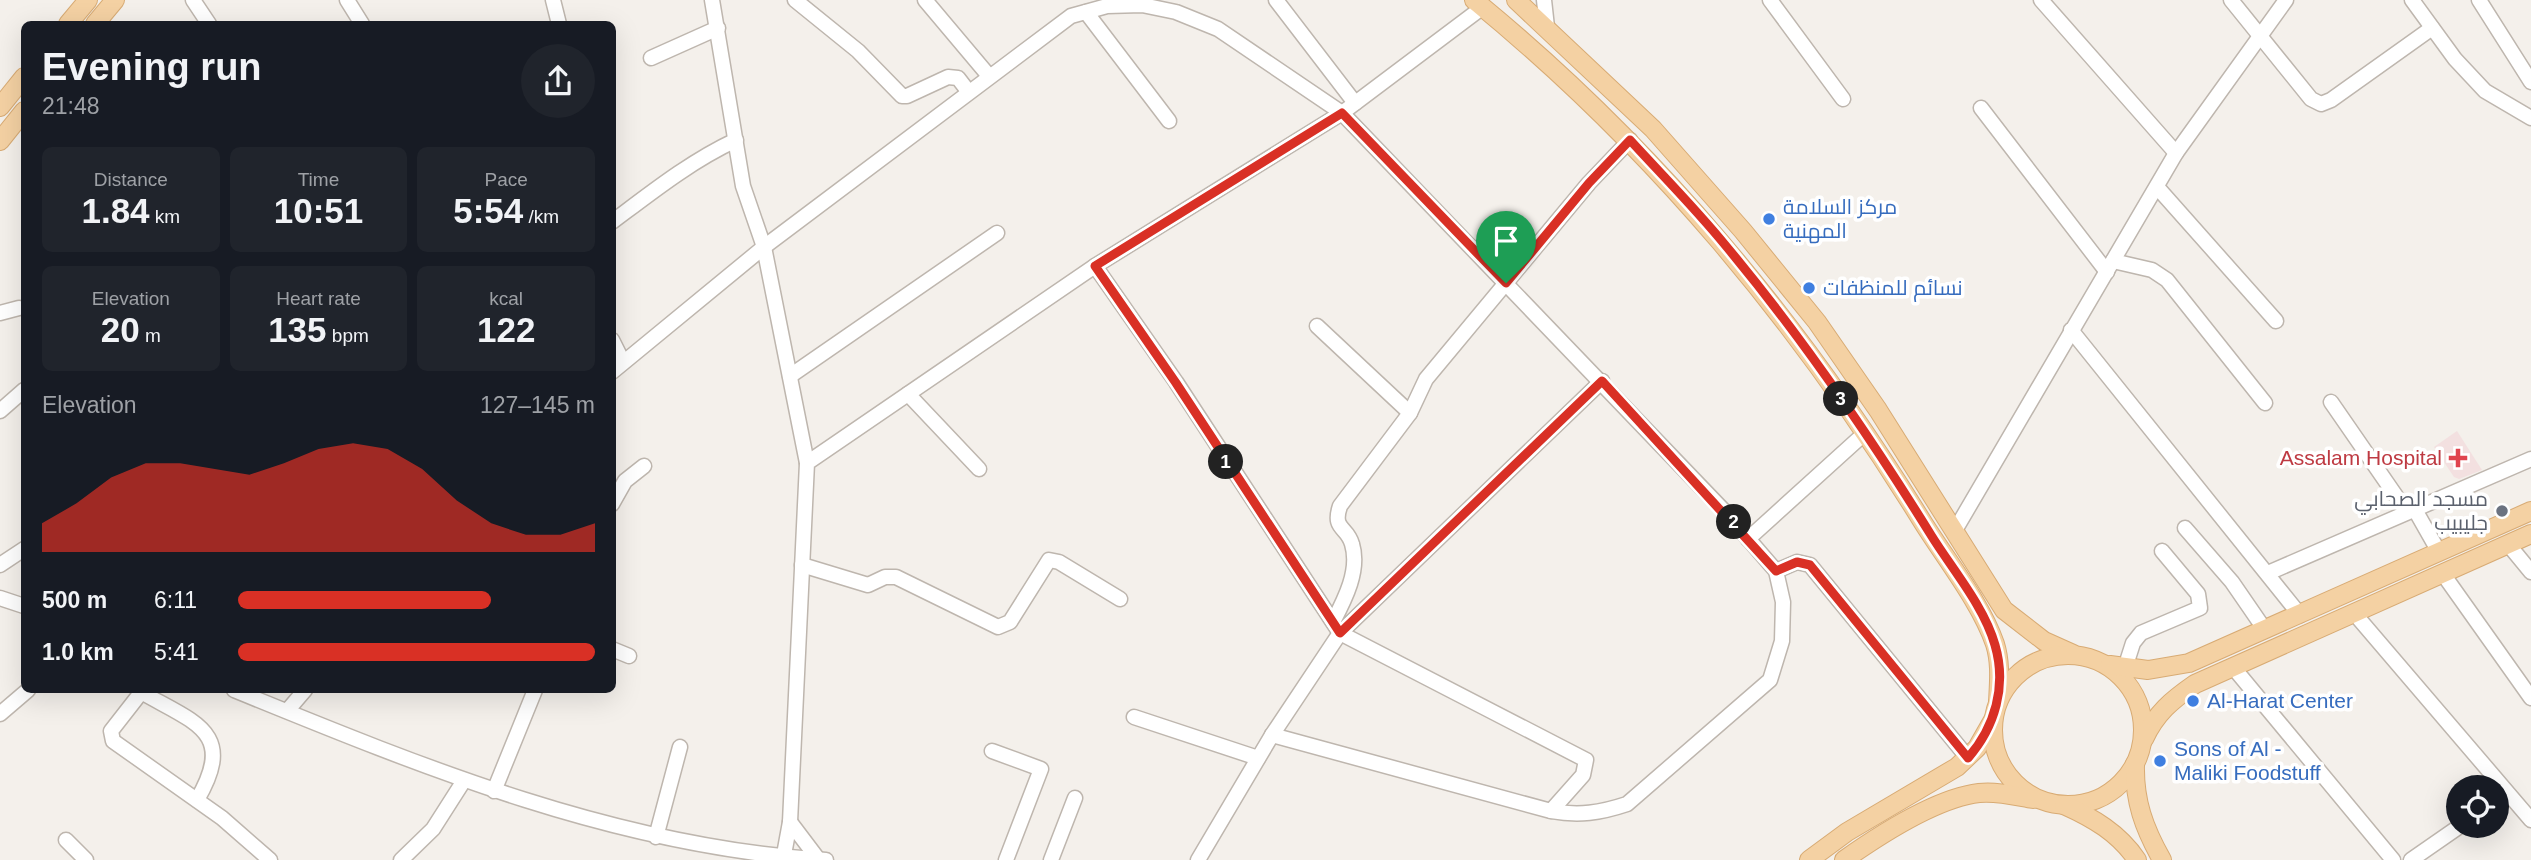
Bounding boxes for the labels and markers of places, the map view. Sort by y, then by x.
place label: مركز السلامة المهنية [1783,195,1897,244]
pin [1476,211,1536,283]
marker: مركز السلامة المهنية [1761,211,1777,227]
place label: نسائم للمنظفات [1823,276,1963,302]
marker: نسائم للمنظفات [1801,280,1817,296]
pin: 3 [1824,382,1858,416]
pin: 1 [1208,444,1244,480]
place label: Assalam Hospital [2280,446,2442,469]
marker: Assalam Hospital [2448,448,2468,468]
place label: مسجد الصحابي جليبيب [2354,487,2488,534]
marker: مسجد الصحابي جليبيب [2494,503,2510,519]
pin: 2 [1716,504,1752,540]
place label: Al-Harat Center [2207,689,2353,712]
marker: Al-Harat Center [2185,693,2201,709]
place label: Sons of Al - Maliki Foodstuff [2174,737,2321,784]
marker: Sons of Al - Maliki Foodstuff [2152,753,2168,769]

